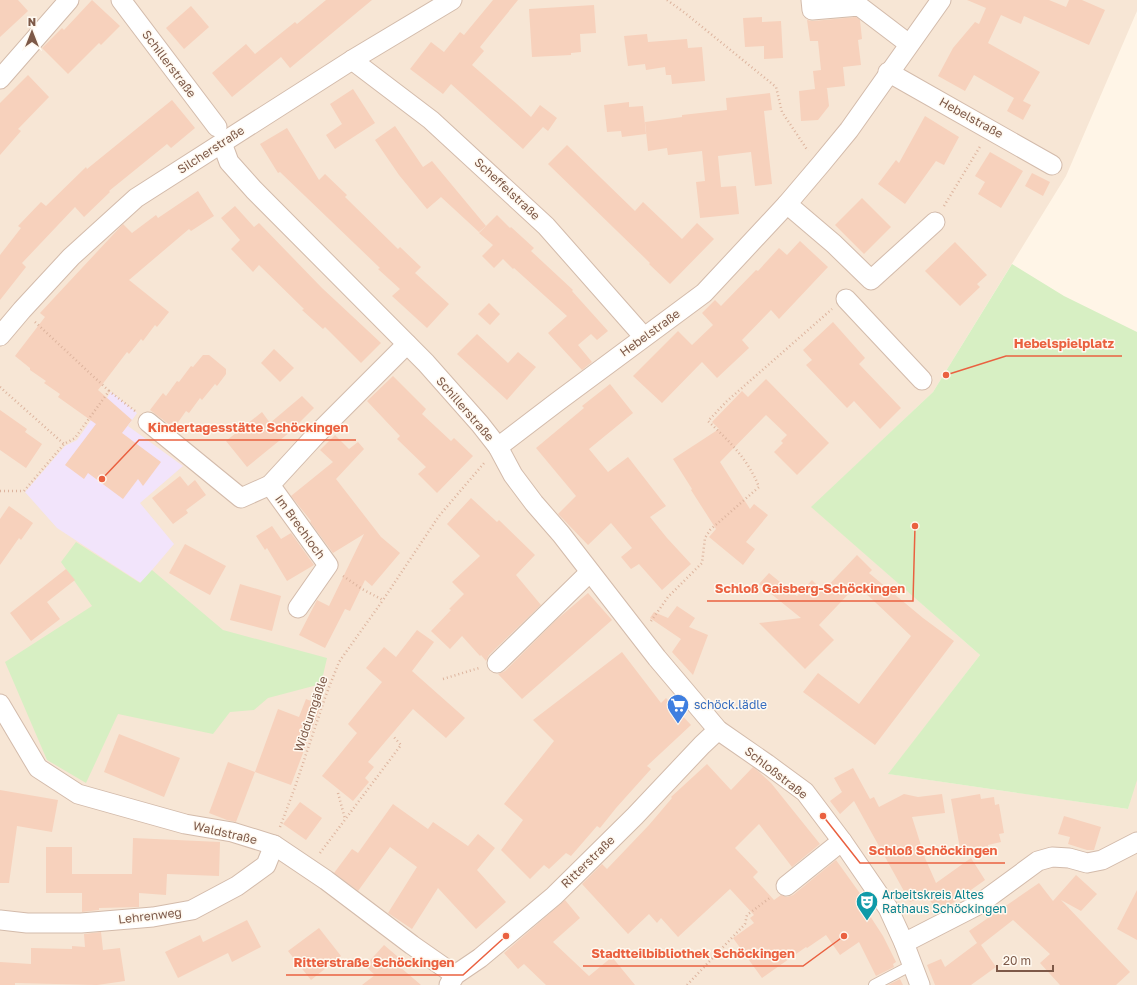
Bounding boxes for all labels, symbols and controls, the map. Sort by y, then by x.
north arrow [12,12,52,52]
text: N [28,15,36,28]
street label: Schillerstraße [139,27,200,100]
street label: Hebelstraße [937,94,1006,141]
street label: Silcherstraße [175,122,247,177]
street label: Scheffelstraße [471,154,543,223]
street label: Hebelstraße [617,306,683,359]
callout: Hebelspielplatz [1006,331,1122,356]
text: Hebelspielplatz [1014,335,1115,351]
street label: Schillerstraße [433,373,497,444]
callout: Kindertagesstätte Schöckingen [139,415,356,440]
text: Kindertagesstätte Schöckingen [148,419,348,435]
street label: Im Brechloch [272,492,329,562]
callout: Schloß Gaisberg-Schöckingen [707,576,913,601]
text: Schloß Gaisberg-Schöckingen [715,580,905,596]
street label: Widdumgäßle [291,674,331,754]
supermarket icon: schöck.lädle [665,692,691,725]
place label: schöck.lädle [694,697,767,712]
street label: Schloßstraße [742,743,811,802]
street label: Waldstraße [192,818,259,847]
street label: Ritterstraße [558,832,618,891]
callout: Schloß Schöckingen [860,838,1005,863]
text: Schloß Schöckingen [869,842,998,858]
place label: Arbeitskreis Altes Rathaus Schöckingen [882,887,1007,916]
theatre icon: Arbeitskreis Altes Rathaus Schöckingen [854,889,880,922]
street label: Lehrenweg [117,904,183,927]
callout: Stadtteilbibliothek Schöckingen [583,941,803,966]
text: Stadtteilbibliothek Schöckingen [591,945,795,961]
scale bar [997,947,1053,973]
callout: Ritterstraße Schöckingen [286,950,463,975]
text: 20 m [1003,953,1031,968]
text: Ritterstraße Schöckingen [294,954,455,970]

